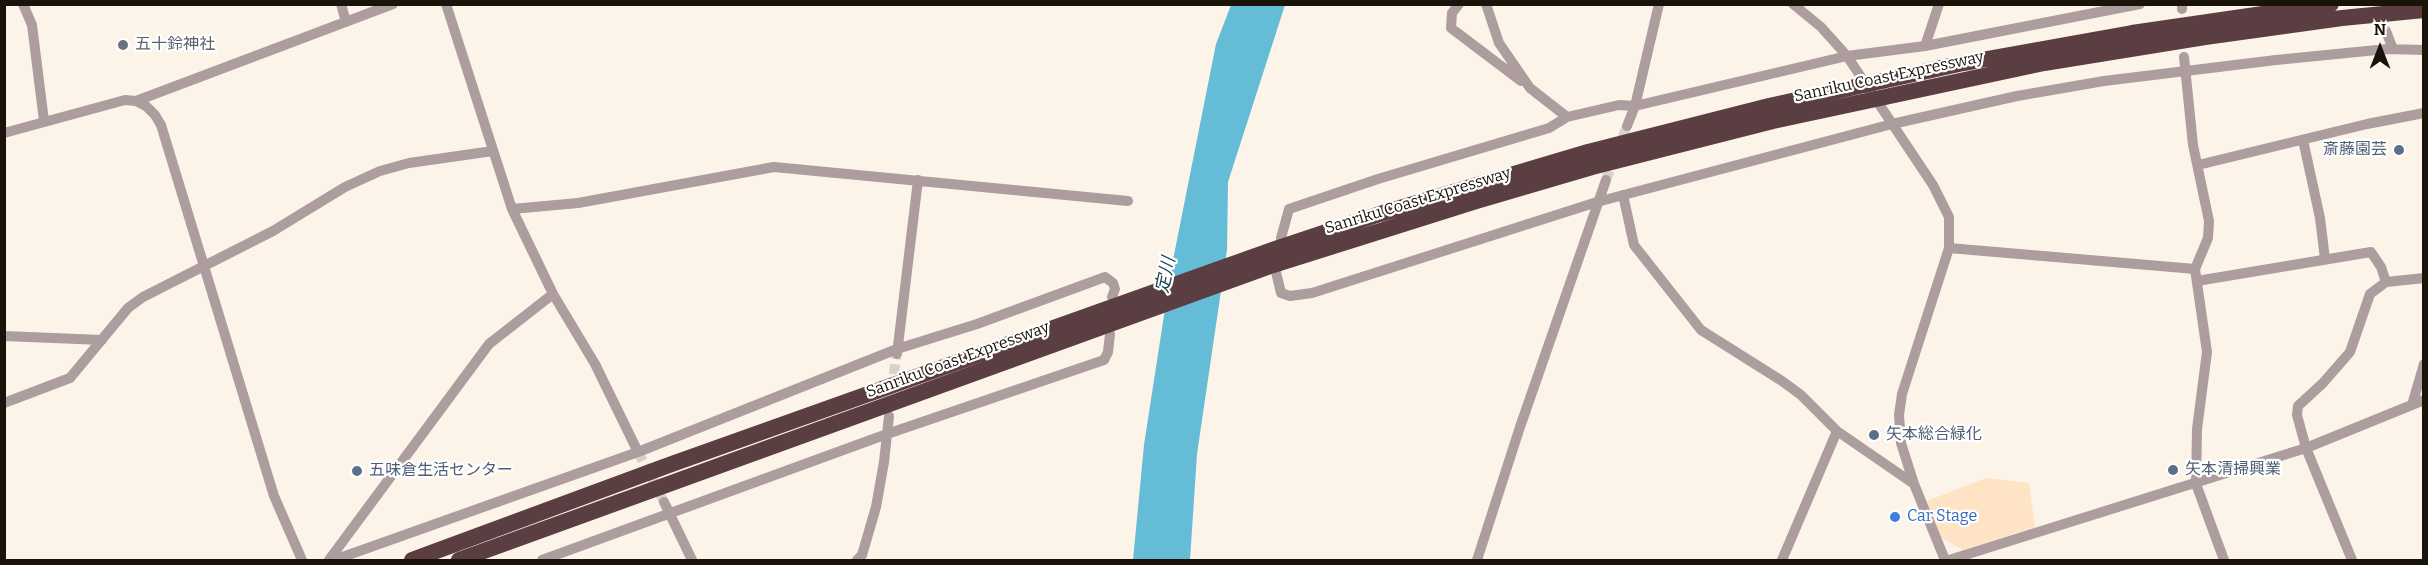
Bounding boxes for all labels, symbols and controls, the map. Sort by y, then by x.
north arrow [2350,18,2410,78]
text: N [2374,20,2386,39]
place label: 五十鈴神社 [135,35,215,55]
marker: 五十鈴神社 [116,38,130,52]
street label: Sanriku Coast Expressway [1792,47,1986,107]
place label: 斎藤園芸 [2323,140,2387,160]
marker: 斎藤園芸 [2392,143,2406,157]
street label: Sanriku Coast Expressway [1323,164,1513,238]
water label: 定川 [1152,255,1180,295]
street label: Sanriku Coast Expressway [864,318,1052,402]
place label: 矢本総合緑化 [1886,425,1982,445]
marker: 矢本総合緑化 [1867,428,1881,442]
place label: 矢本清掃興業 [2185,460,2281,480]
place label: 五味倉生活センター [369,461,513,481]
marker: 矢本清掃興業 [2166,463,2180,477]
marker: 五味倉生活センター [350,464,364,478]
place label: Car Stage [1907,507,1977,527]
marker: Car Stage [1888,510,1902,524]

